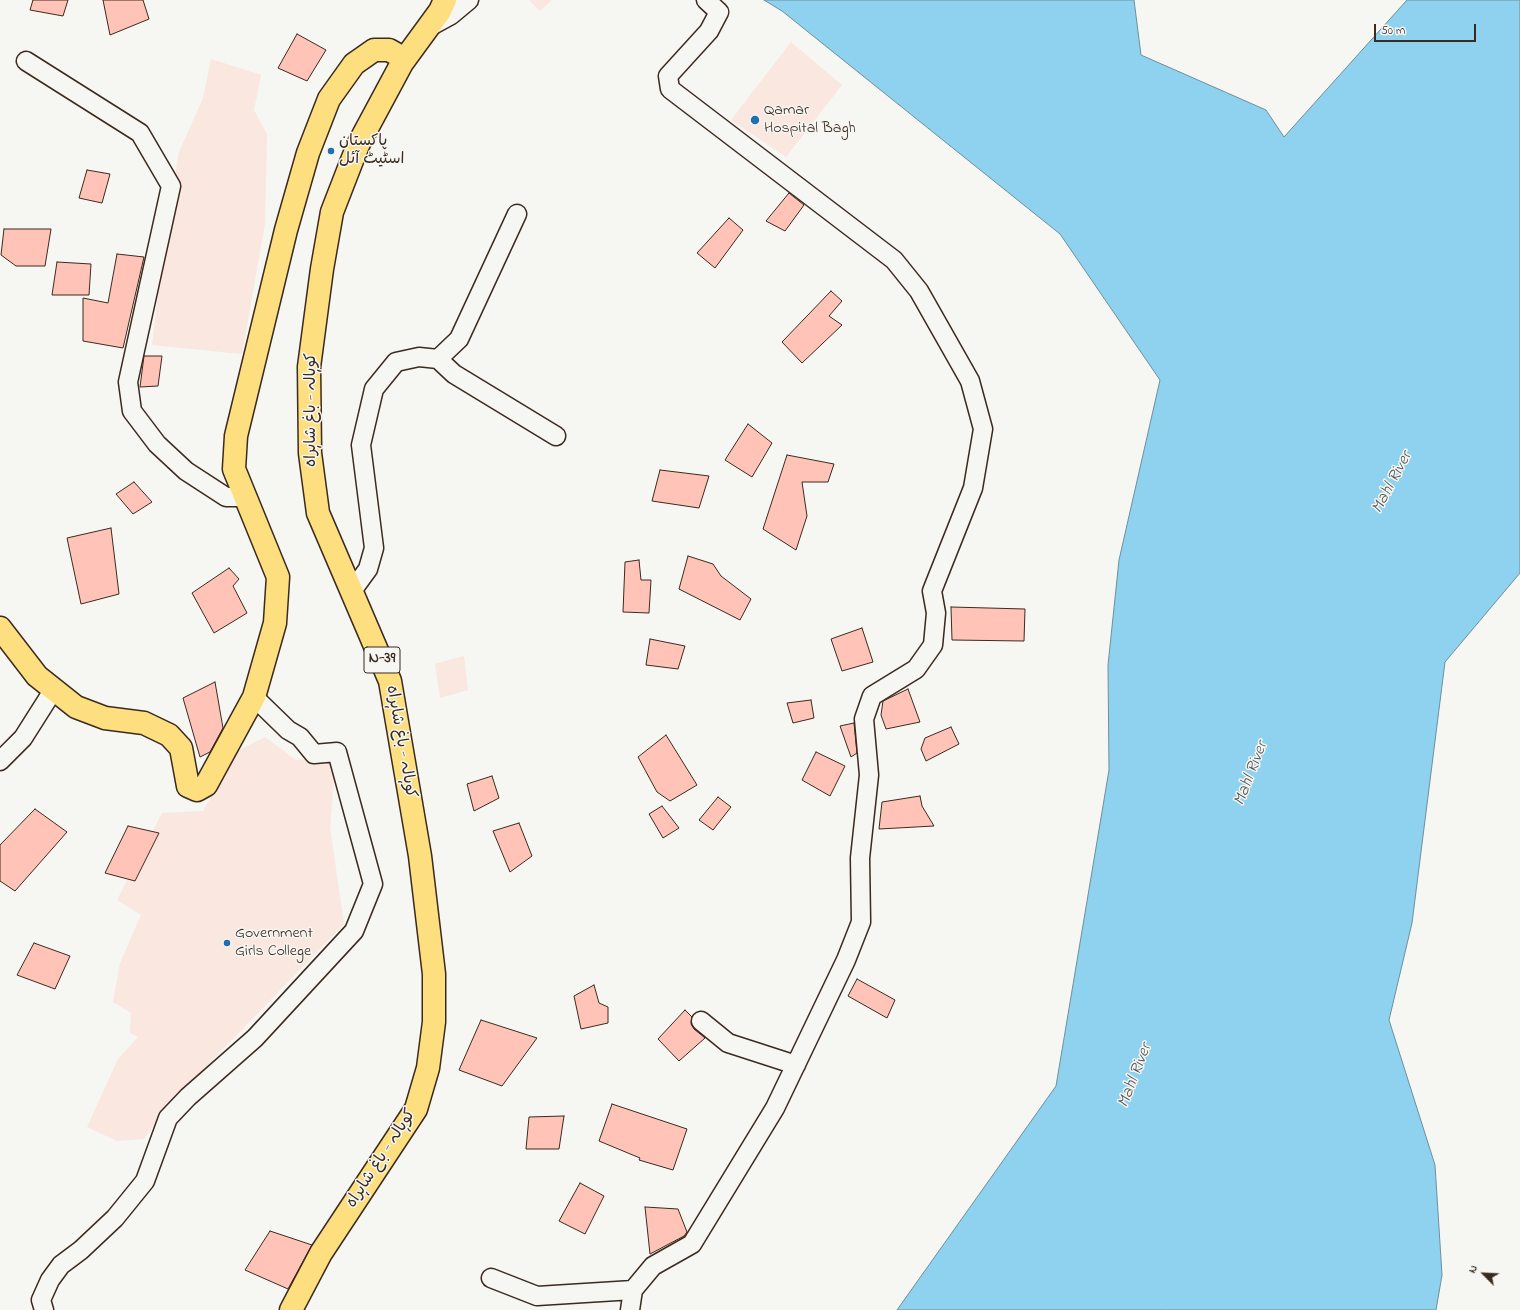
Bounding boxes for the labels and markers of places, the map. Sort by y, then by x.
place label: Qamar Hospital Bagh [764,101,856,139]
marker: Qamar Hospital Bagh [749,114,761,126]
place label: پاکستان اسٹیٹ آئل [339,132,404,170]
marker: پاکستان اسٹیٹ آئل [326,146,336,156]
place label: Government Girls College [235,924,313,962]
marker: Government Girls College [222,938,232,948]

